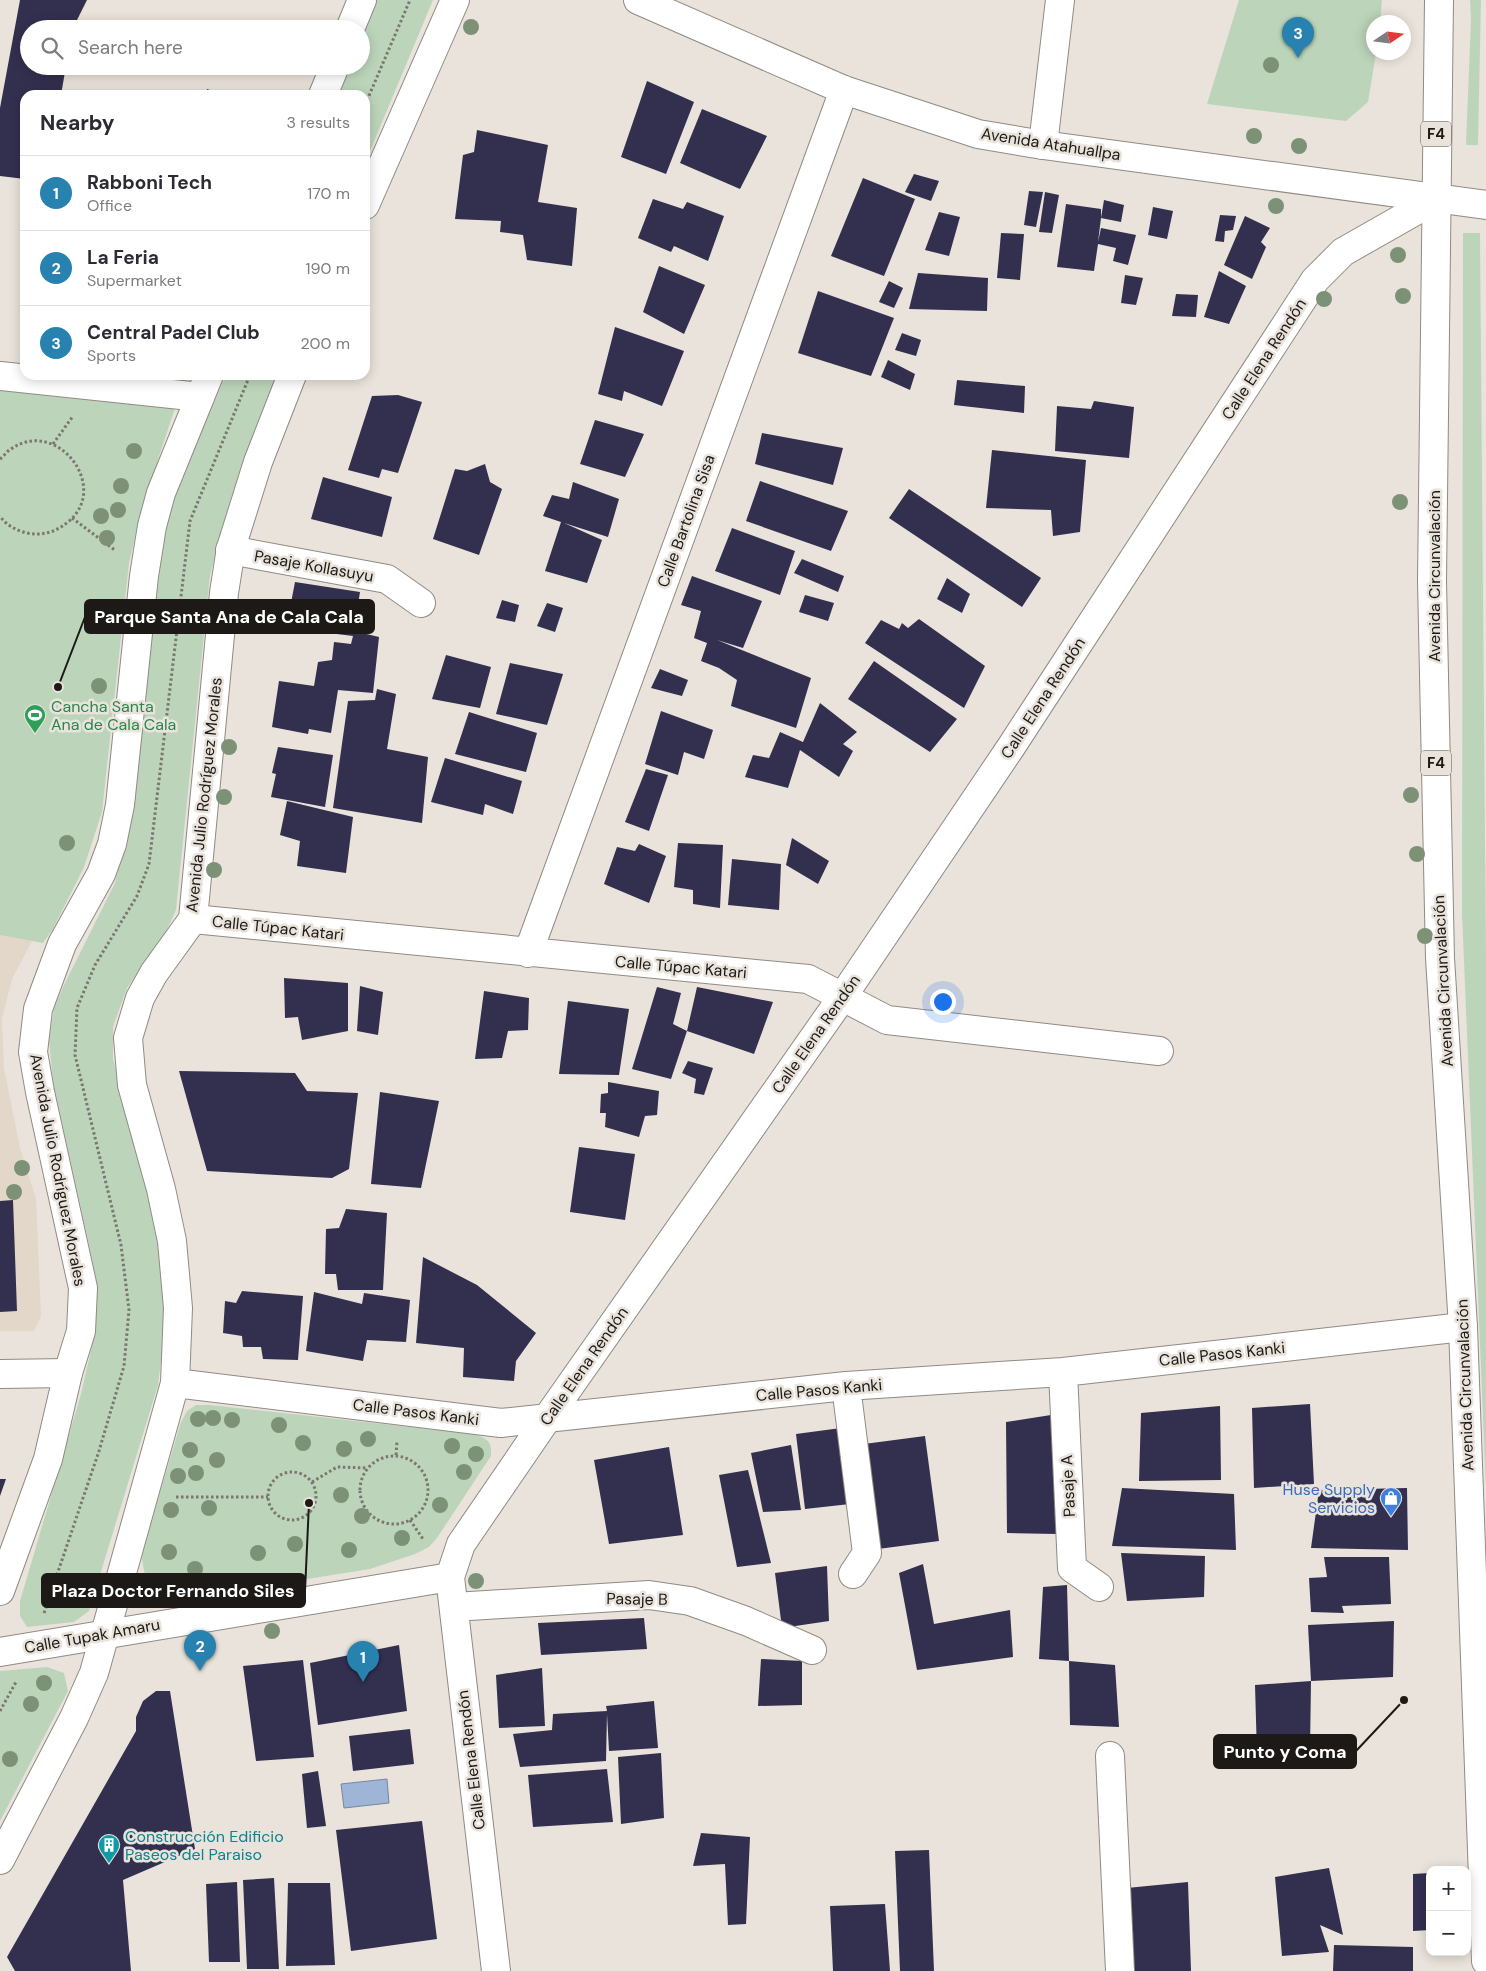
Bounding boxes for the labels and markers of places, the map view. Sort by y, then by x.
pin: 3 [1282,17,1314,58]
callout: Parque Santa Ana de Cala Cala [85,600,374,633]
place label: Cancha Santa Ana de Cala Cala [51,696,176,735]
sports icon: Cancha Santa Ana de Cala Cala [23,703,47,734]
place label: Huse Supply Servicios [1283,1479,1375,1518]
shop icon: Huse Supply Servicios [1379,1486,1403,1517]
callout: Plaza Doctor Fernando Siles [42,1574,305,1607]
pin: 2 [184,1630,216,1671]
pin: 1 [347,1641,379,1682]
callout: Punto y Coma [1214,1735,1356,1768]
place label: Construcción Edificio Paseos del Paraiso [125,1826,284,1865]
building icon: Construcción Edificio Paseos del Paraiso [97,1833,121,1864]

